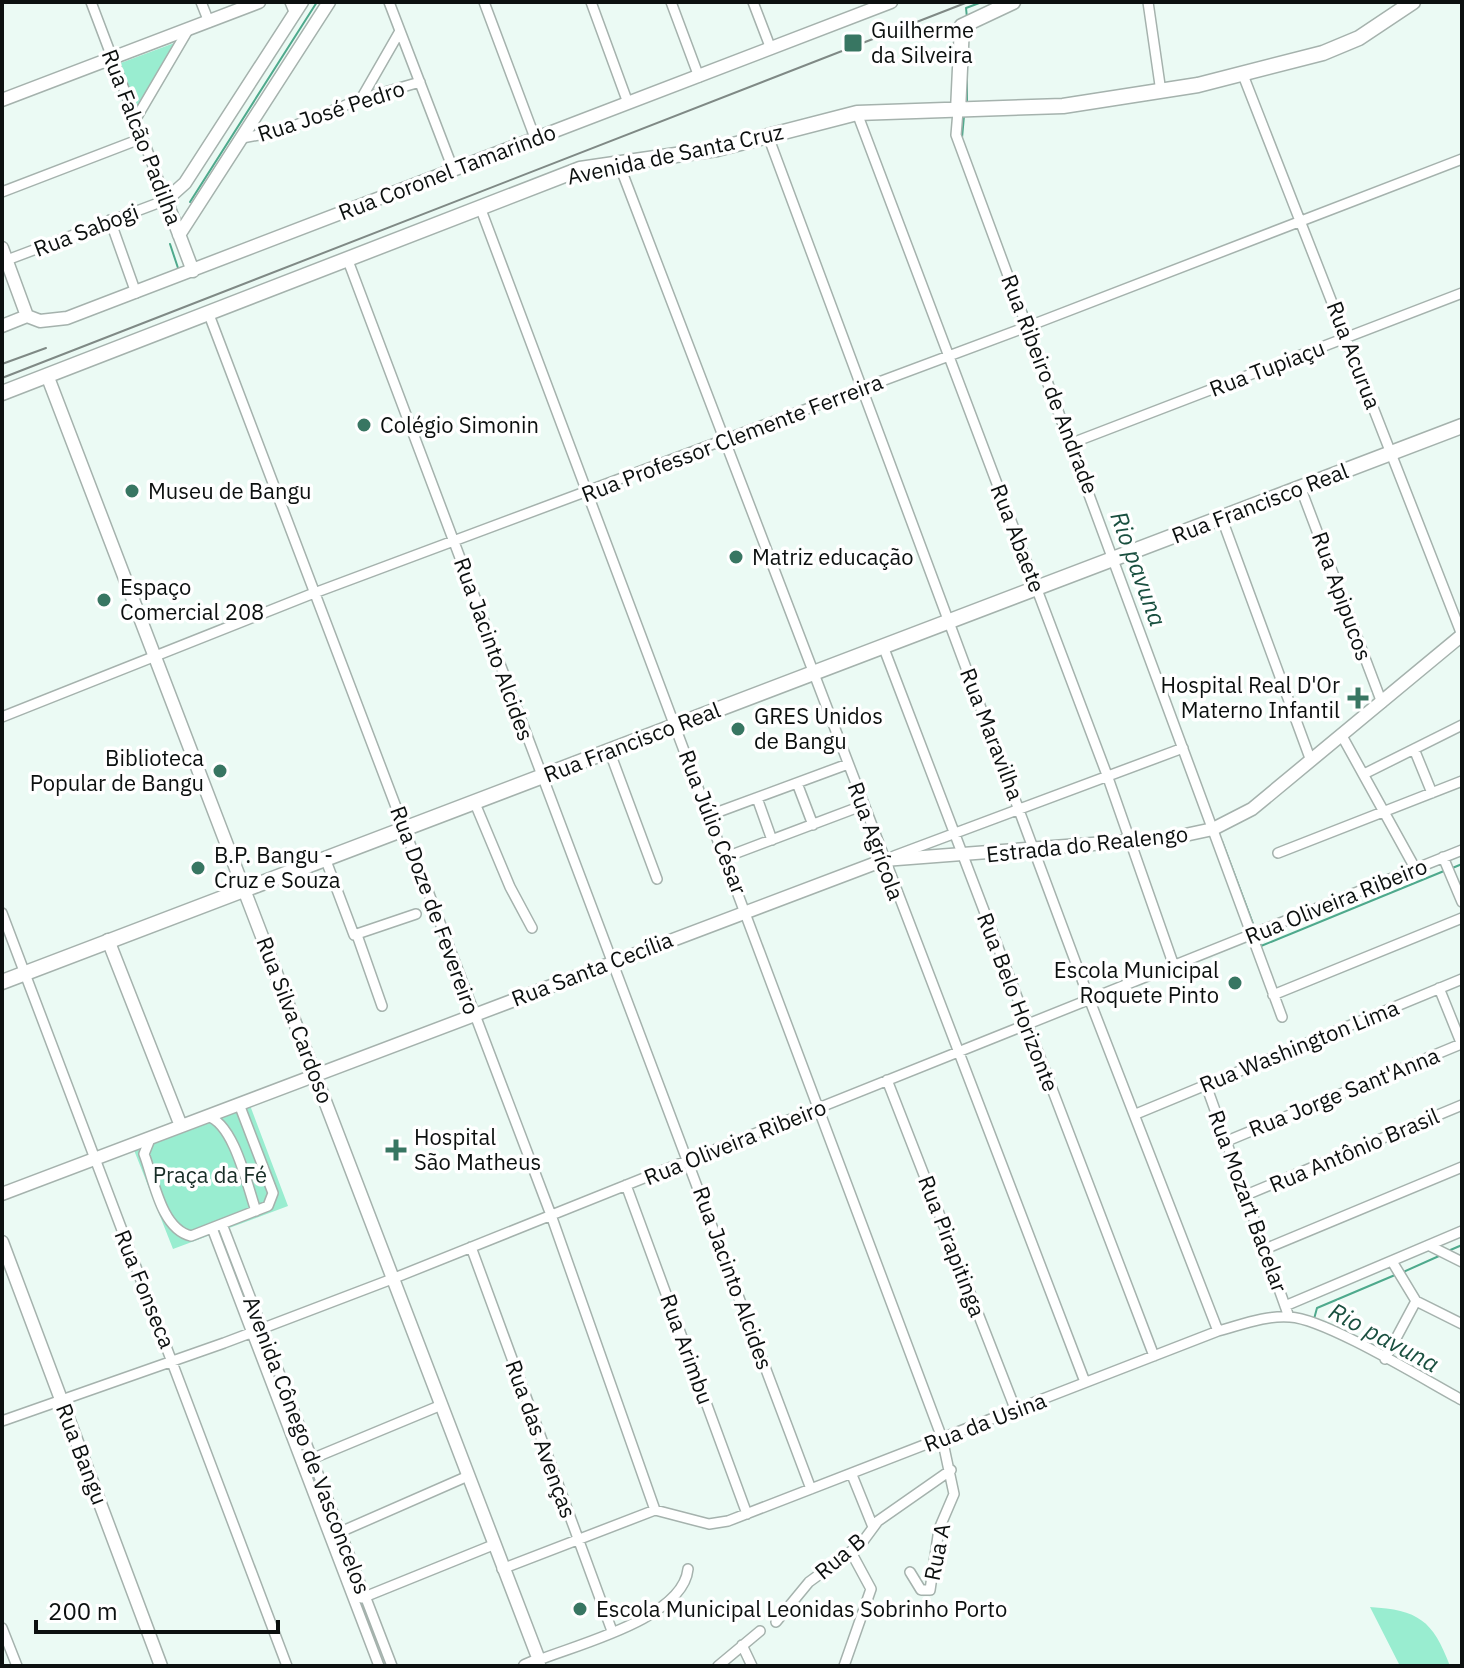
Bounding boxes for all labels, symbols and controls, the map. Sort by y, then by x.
place label: Guilherme da Silveira [871,15,974,69]
marker: Guilherme da Silveira [842,32,864,54]
street label: Rua Falcão Padilha [96,45,189,229]
street label: Rua José Pedro [254,73,408,148]
street label: Avenida de Santa Cruz [564,116,786,191]
street label: Rua Coronel Tamarindo [334,117,560,226]
street label: Rua Sabogi [29,196,142,263]
street label: Rua Ribeiro de Andrade [995,270,1106,498]
street label: Rua Acurua [1321,297,1388,413]
street label: Rua Tupiaçu [1205,332,1329,403]
street label: Rua Professor Clemente Ferreira [577,367,887,508]
place label: Colégio Simonin [380,410,539,439]
marker: Colégio Simonin [355,416,373,434]
street label: Rua Francisco Real [1167,456,1352,550]
place label: Museu de Bangu [148,476,312,505]
street label: Rua Abaete [985,479,1052,596]
marker: Museu de Bangu [123,482,141,500]
water label: Rio pavuna [1103,507,1175,631]
street label: Rua Apipucos [1306,527,1379,664]
place label: Matriz educação [752,542,914,571]
marker: Matriz educação [727,548,745,566]
street label: Rua Jacinto Alcides [448,553,541,744]
place label: Espaço Comercial 208 [120,572,264,626]
marker: Espaço Comercial 208 [95,591,113,609]
street label: Rua Maravilha [954,664,1031,804]
place label: Hospital Real D'Or Materno Infantil [1160,670,1340,724]
marker: Hospital Real D'Or Materno Infantil [1347,687,1369,709]
street label: Rua Francisco Real [539,695,724,789]
place label: GRES Unidos de Bangu [754,701,883,755]
marker: GRES Unidos de Bangu [729,720,747,738]
place label: Biblioteca Popular de Bangu [30,743,204,797]
street label: Rua Júlio César [673,745,754,898]
marker: Biblioteca Popular de Bangu [211,762,229,780]
street label: Rua Agrícola [842,778,911,904]
street label: Rua Doze de Fevereiro [384,802,487,1018]
street label: Estrada do Realengo [985,818,1189,869]
place label: B.P. Bangu - Cruz e Souza [214,840,341,894]
street label: Rua Oliveira Ribeiro [1240,851,1431,950]
marker: B.P. Bangu - Cruz e Souza [189,859,207,877]
street label: Rua Belo Horizonte [971,908,1066,1095]
street label: Rua Santa Cecília [507,924,677,1013]
street label: Rua Silva Cardoso [250,932,341,1107]
place label: Escola Municipal Roquete Pinto [1054,955,1219,1009]
marker: Escola Municipal Roquete Pinto [1226,974,1244,992]
street label: Rua Washington Lima [1195,992,1403,1099]
street label: Rua Jorge Sant'Anna [1244,1040,1444,1143]
street label: Rua Oliveira Ribeiro [639,1092,830,1191]
street label: Rua Antônio Brasil [1264,1101,1443,1198]
street label: Rua Mozart Bacelar [1202,1106,1295,1296]
place label: Hospital São Matheus [414,1122,541,1176]
marker: Hospital São Matheus [385,1139,407,1161]
park label: Praça da Fé [153,1160,267,1189]
street label: Rua Pirapitinga [912,1171,993,1321]
street label: Rua Jacinto Alcides [687,1182,780,1373]
street label: Rua Fonseca [108,1225,183,1353]
street label: Rua Arimbu [654,1290,721,1408]
street label: Avenida Cônego de Vasconcelos [237,1292,378,1598]
water label: Rio pavuna [1324,1295,1445,1379]
street label: Rua das Avenças [499,1356,584,1522]
street label: Rua da Usina [920,1385,1050,1458]
street label: Rua Bangu [50,1399,115,1509]
street label: Rua A [917,1521,956,1583]
street label: Rua B [808,1526,871,1585]
scale bar [36,1584,278,1634]
place label: Escola Municipal Leonidas Sobrinho Porto [596,1594,1007,1623]
text: 200 m [48,1595,118,1627]
marker: Escola Municipal Leonidas Sobrinho Porto [571,1600,589,1618]

